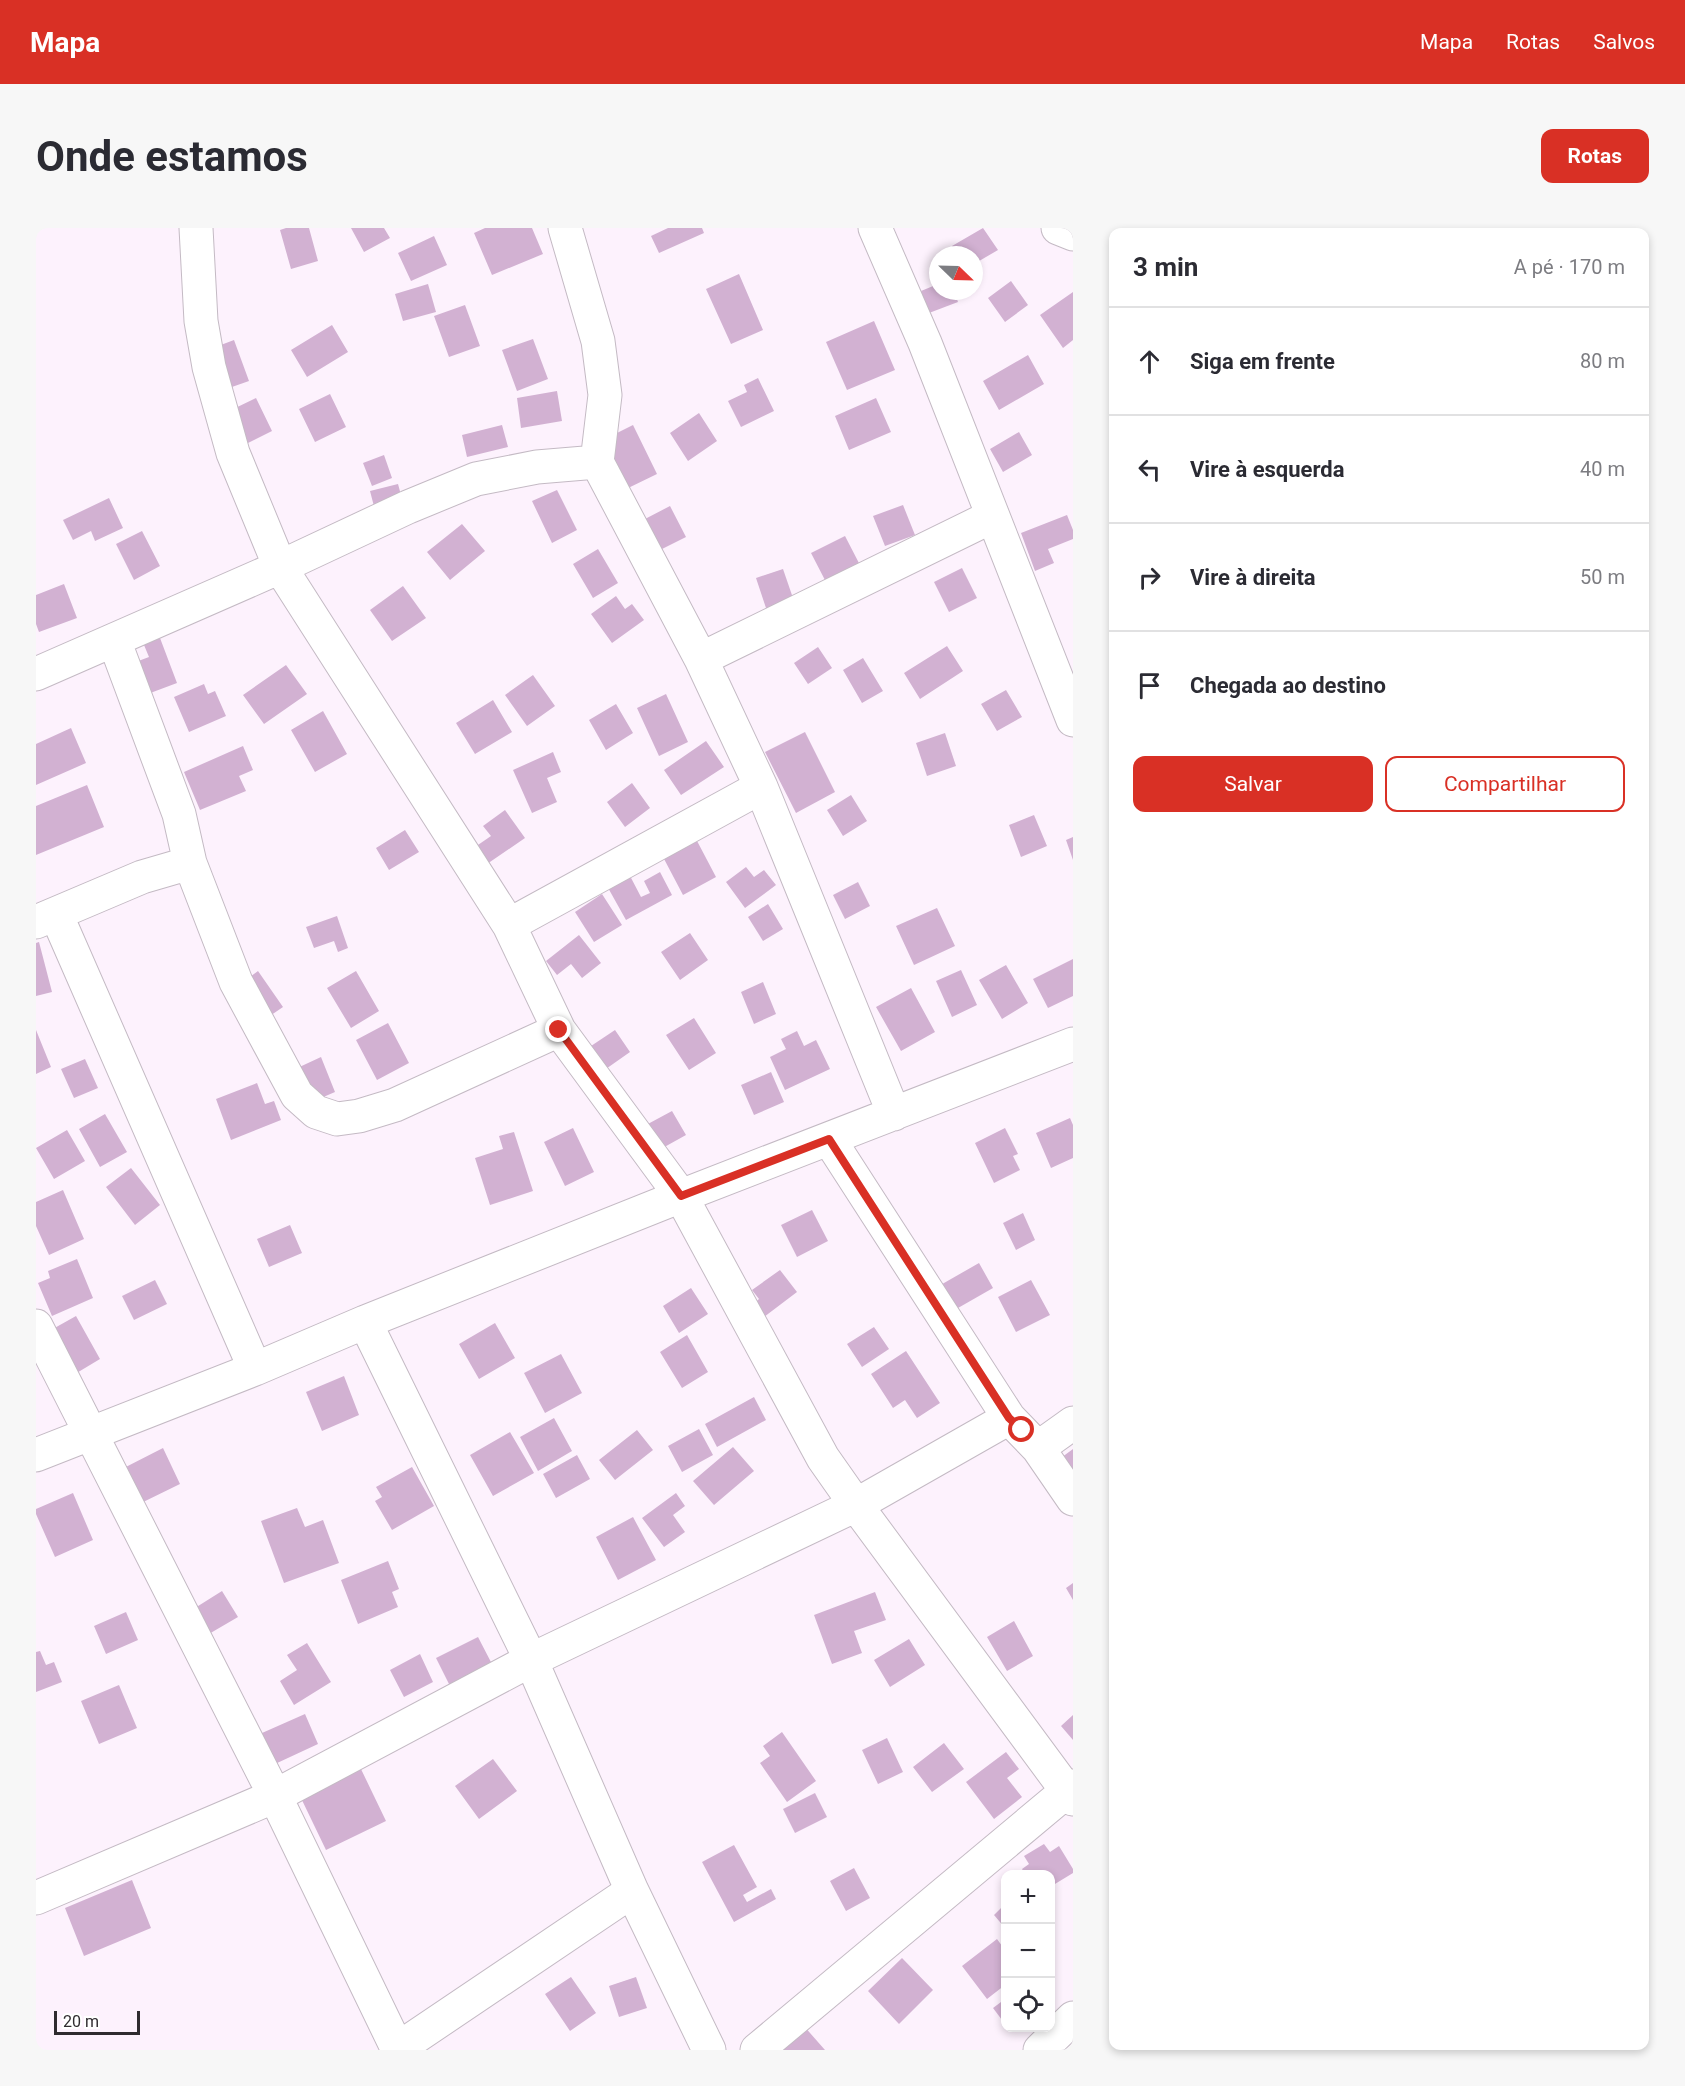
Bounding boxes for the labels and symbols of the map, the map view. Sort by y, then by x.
north arrow [929,246,983,300]
route end [545,1016,571,1042]
route start [1008,1416,1034,1442]
scale bar [54,2008,140,2036]

